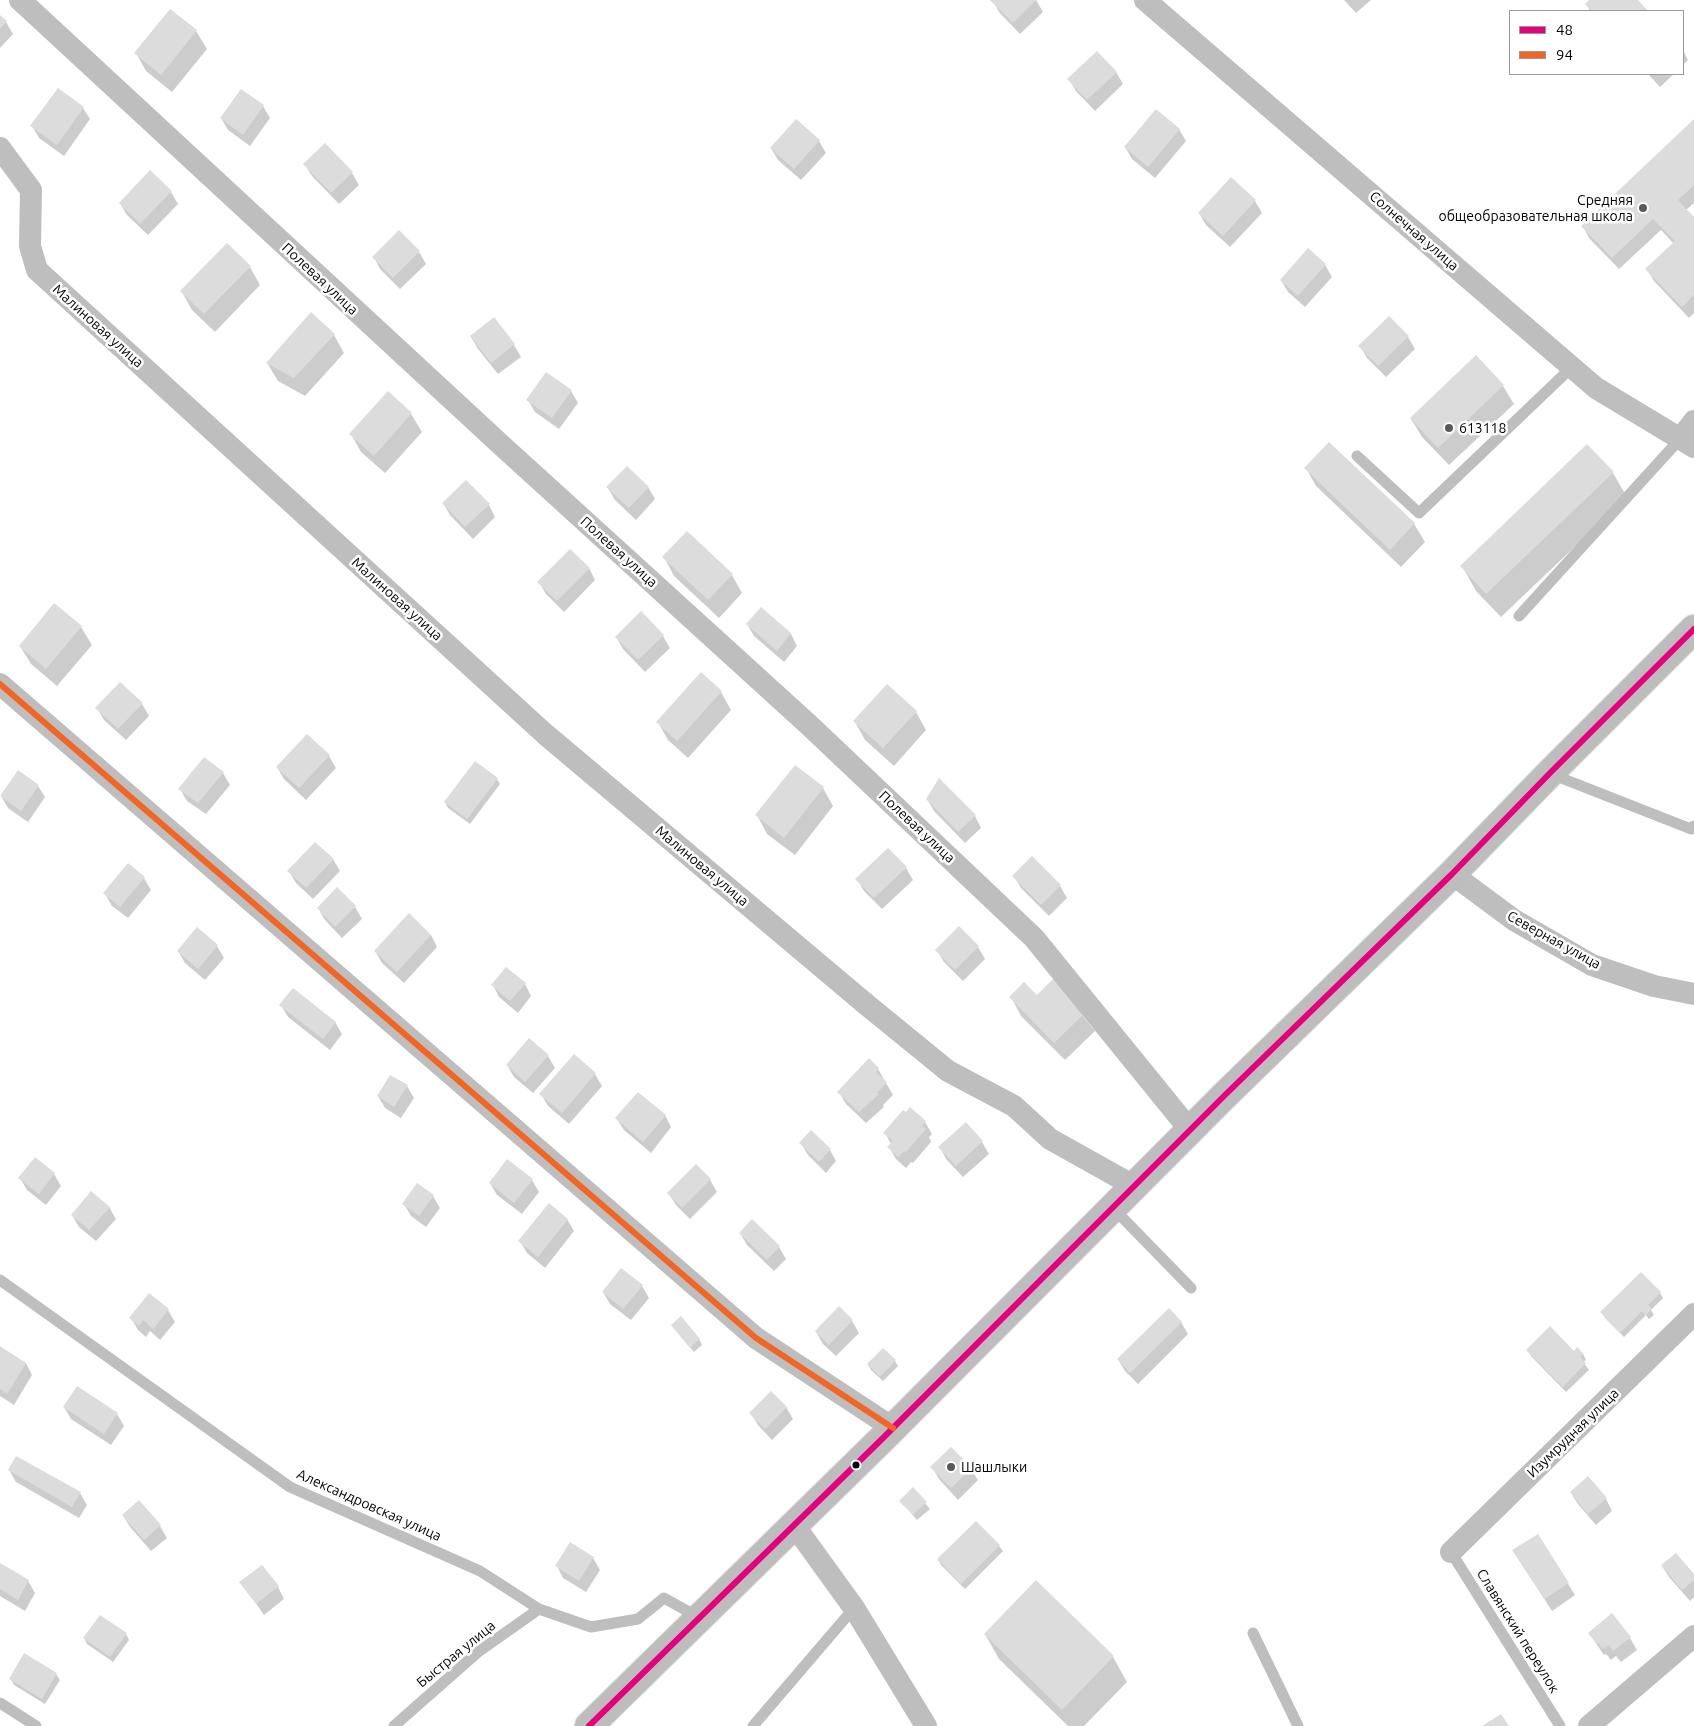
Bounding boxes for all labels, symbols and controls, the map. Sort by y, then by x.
legend [1509,10,1684,75]
text: 48 [1556,21,1573,38]
text: 94 [1556,46,1573,63]
street label: Солнечная улица [1366,188,1462,274]
place label: Средняя общеобразовательная школа [1438,192,1633,224]
marker: Средняя общеобразовательная школа [1637,202,1649,214]
street label: Полевая улица [279,240,361,318]
street label: Малиновая улица [49,281,147,371]
place label: 613118 [1459,420,1506,436]
marker: 613118 [1443,422,1455,434]
street label: Полевая улица [577,513,661,591]
street label: Малиновая улица [348,554,446,644]
street label: Полевая улица [876,788,958,866]
street label: Малиновая улица [652,822,752,910]
street label: Северная улица [1504,907,1604,973]
street label: Изумрудная улица [1524,1385,1622,1481]
place label: Шашлыки [961,1459,1027,1475]
unlabelled marker [851,1460,861,1470]
marker: Шашлыки [945,1461,957,1473]
street label: Александровская улица [294,1466,444,1544]
street label: Славянский переулок [1473,1566,1563,1696]
street label: Быстрая улица [413,1617,499,1691]

